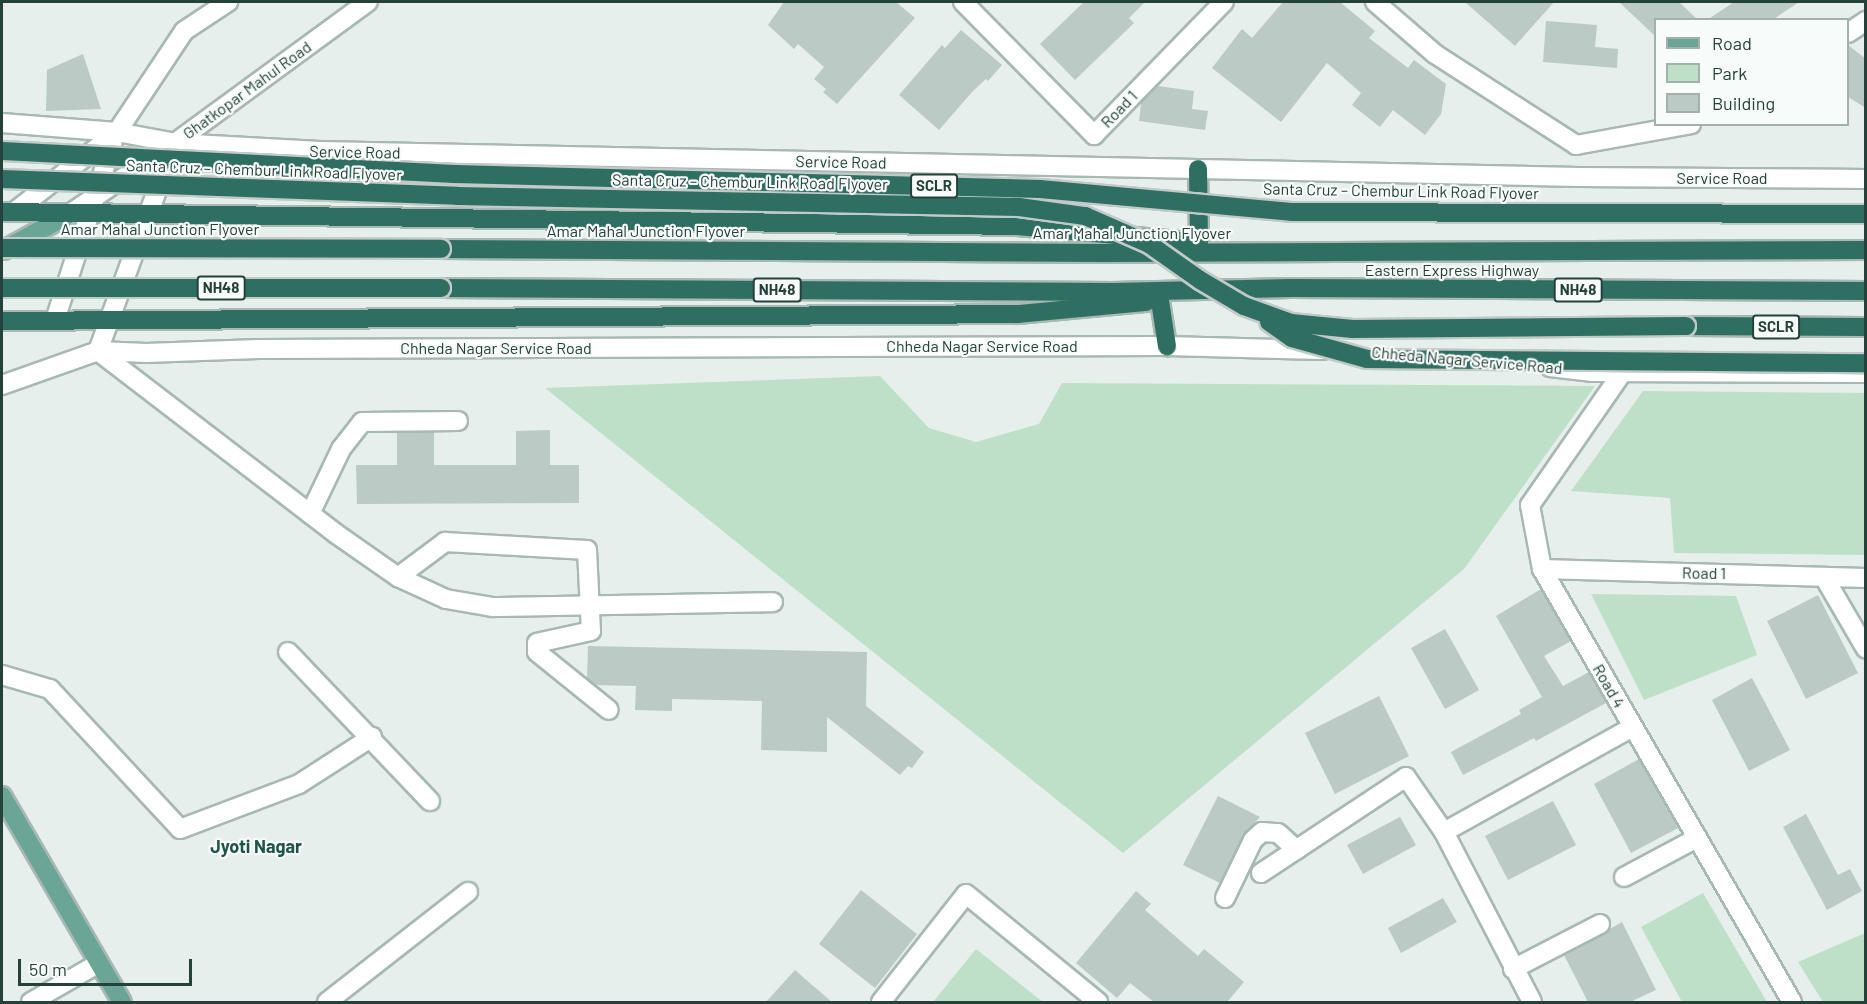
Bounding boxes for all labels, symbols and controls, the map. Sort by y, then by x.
legend [1654,18,1849,126]
text: Road [1712,32,1752,54]
street label: Ghatkopar Mahul Road [179,37,315,143]
text: Park [1712,62,1747,84]
street label: Road 1 [1097,86,1141,132]
text: Building [1712,92,1775,114]
street label: Service Road [309,142,401,162]
street label: Service Road [795,152,887,172]
street label: Santa Cruz – Chembur Link Road Flyover [126,156,402,184]
street label: Service Road [1676,168,1768,188]
street label: Santa Cruz – Chembur Link Road Flyover [612,170,888,194]
road number: SCLR [910,174,958,198]
street label: Santa Cruz – Chembur Link Road Flyover [1263,179,1539,203]
street label: Amar Mahal Junction Flyover [61,219,259,239]
street label: Amar Mahal Junction Flyover [547,221,745,241]
street label: Amar Mahal Junction Flyover [1033,223,1231,243]
street label: Eastern Express Highway [1365,260,1539,280]
road number: NH48 [196,276,246,300]
road number: NH48 [752,278,802,302]
road number: NH48 [1552,278,1604,302]
road number: SCLR [1752,315,1800,339]
street label: Chheda Nagar Service Road [886,336,1078,356]
street label: Chheda Nagar Service Road [400,338,592,358]
street label: Chheda Nagar Service Road [1371,342,1563,378]
street label: Road 1 [1682,563,1726,583]
street label: Road 4 [1589,661,1629,711]
district label: Jyoti Nagar [210,835,302,857]
scale bar [21,947,195,985]
text: 50 m [29,958,67,980]

